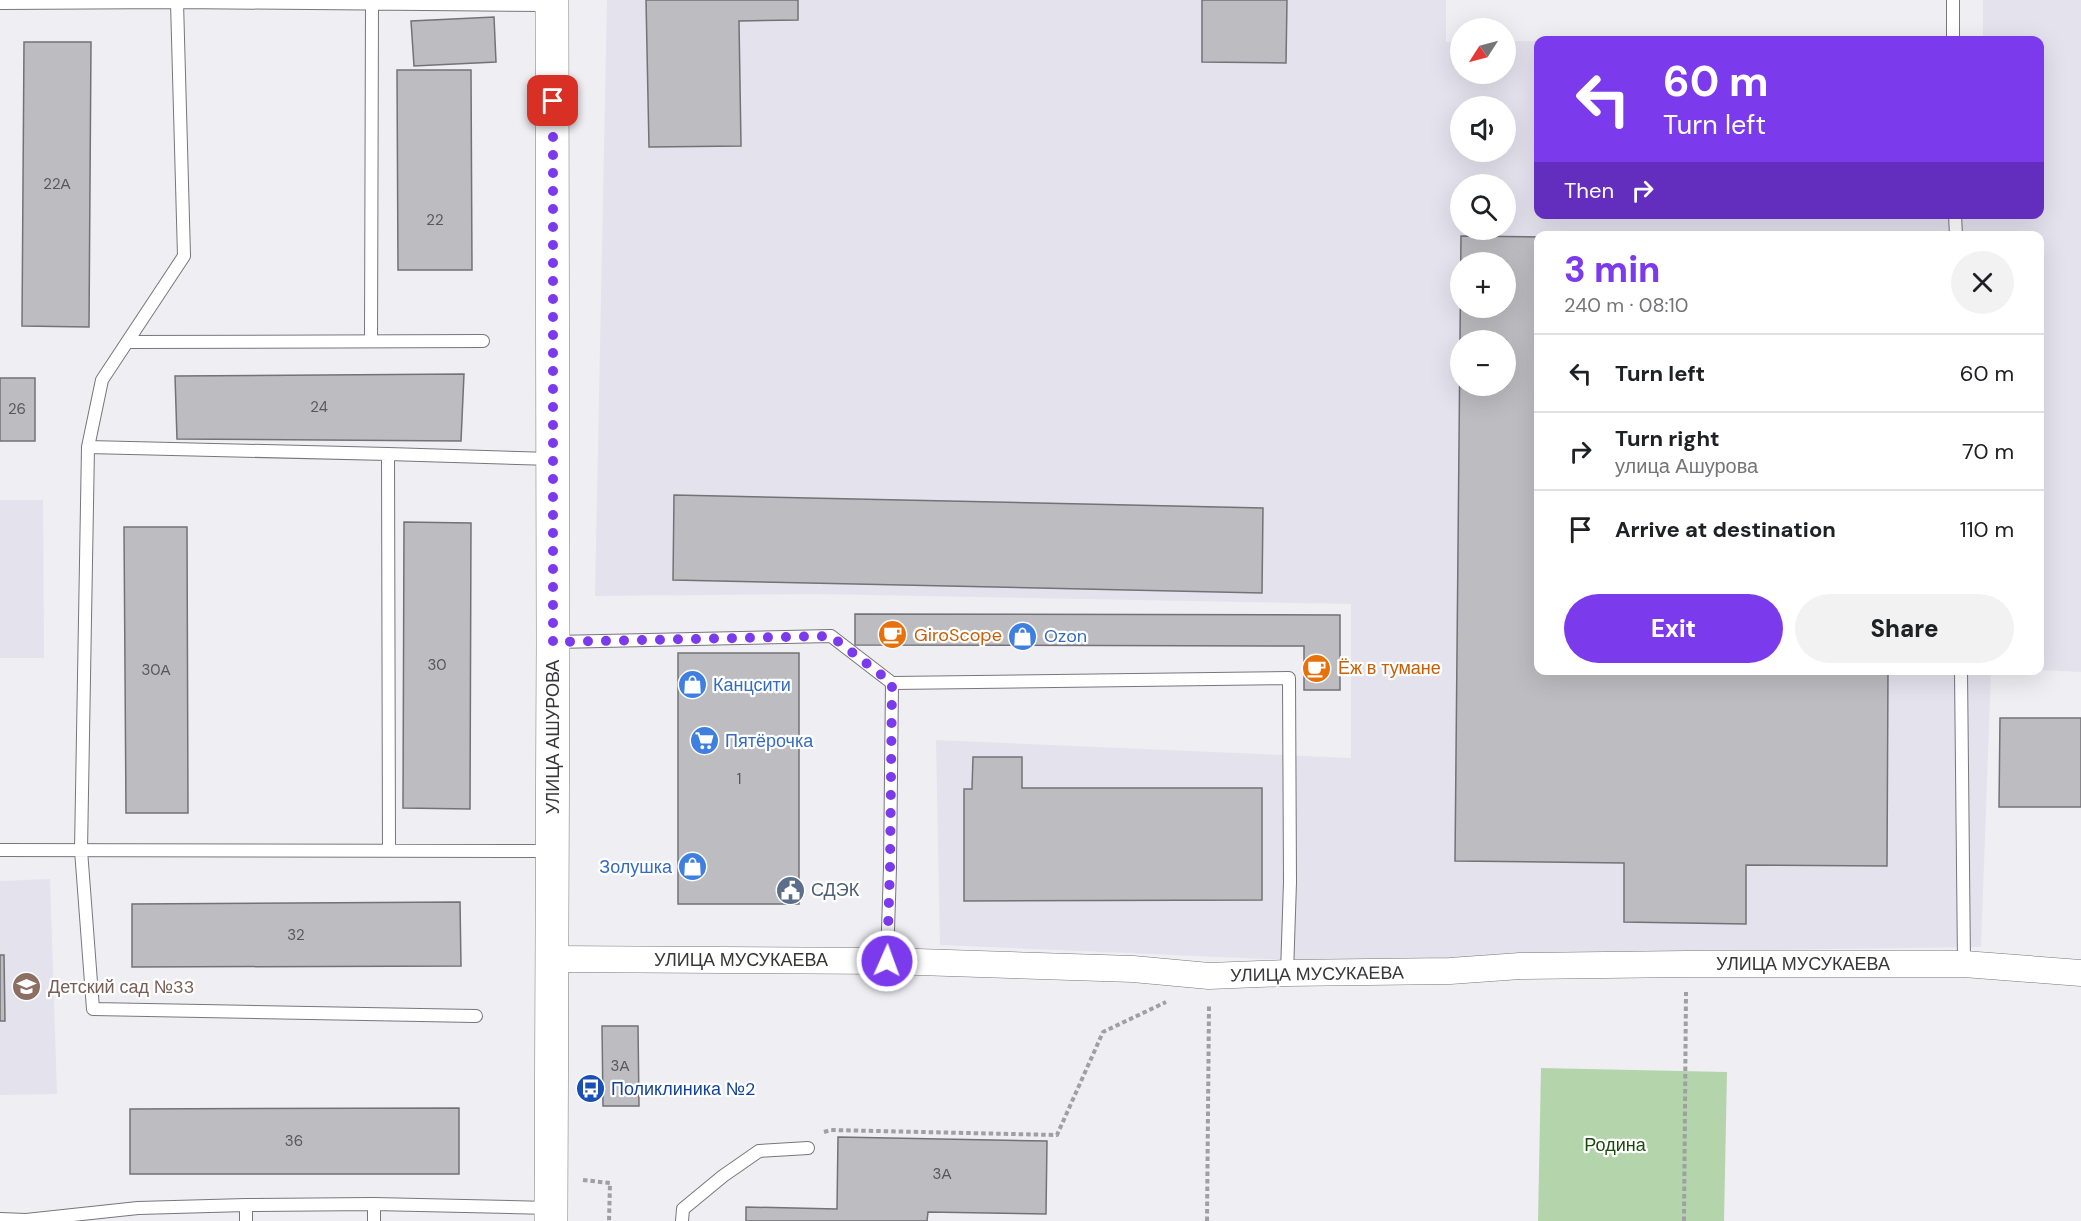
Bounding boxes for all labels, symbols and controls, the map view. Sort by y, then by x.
north arrow [1450,18,1516,84]
map controls [1450,18,1516,396]
text: 60 m [1663,54,1769,109]
icon: left [1564,60,1642,138]
pin [527,75,578,126]
icon: arrive [536,84,569,117]
button: sound [1450,96,1516,162]
text: Turn left [1663,107,1766,142]
house number: 22А [43,174,71,194]
button: search [1450,174,1516,240]
icon: right [1626,174,1659,207]
text: Then [1564,176,1614,205]
house number: 22 [426,210,444,230]
text: 3 min [1564,246,1660,293]
button: close [1951,251,2014,314]
button: + [1450,252,1516,318]
text: 240 m · 08:10 [1564,292,1689,318]
button: − [1450,330,1516,396]
icon: left [1564,357,1597,390]
text: Turn left [1615,359,1705,388]
text: 60 m [1960,359,2014,388]
house number: 24 [310,397,328,417]
house number: 26 [8,399,26,419]
text: Turn right [1615,424,1720,453]
icon: right [1564,435,1597,468]
text: 70 m [1962,437,2014,466]
text: улица Ашурова [1615,453,1758,479]
icon: arrive [1564,513,1597,546]
text: Arrive at destination [1615,515,1836,544]
text: 110 m [1960,515,2014,544]
button: Exit [1564,594,1783,663]
button: Share [1795,594,2014,663]
cafe icon: GiroScope [877,619,909,651]
shop icon: Ozon [1007,620,1039,652]
place label: GiroScope [914,623,1002,647]
place label: Ozon [1044,624,1087,648]
cafe icon: Ёж в тумане [1301,652,1333,684]
house number: 30 [427,655,447,675]
place label: Ёж в тумане [1338,656,1441,680]
house number: 30А [141,660,171,680]
street label: УЛИЦА АШУРОВА [541,660,565,814]
shop icon: Канцсити [676,669,708,701]
place label: Канцсити [713,673,791,697]
supermarket icon: Пятёрочка [688,725,720,757]
place label: Пятёрочка [725,729,814,753]
house number: 1 [737,769,741,789]
shop icon: Золушка [677,851,709,883]
place label: Золушка [599,855,673,879]
public building icon: СДЭК [774,874,806,906]
place label: СДЭК [811,878,860,902]
house number: 32 [287,925,305,945]
position arrow [855,929,919,993]
street label: УЛИЦА МУСУКАЕВА [654,948,828,972]
street label: УЛИЦА МУСУКАЕВА [1716,952,1890,976]
street label: УЛИЦА МУСУКАЕВА [1230,960,1404,988]
school or university icon: Детский сад №33 [11,971,43,1003]
place label: Детский сад №33 [48,975,194,999]
house number: 3А [611,1056,629,1076]
bus stop icon: Поликлиника №2 [574,1073,606,1105]
place label: Поликлиника №2 [611,1077,756,1101]
house number: 36 [285,1131,303,1151]
park label: Родина [1584,1133,1647,1157]
house number: 3А [933,1164,951,1184]

